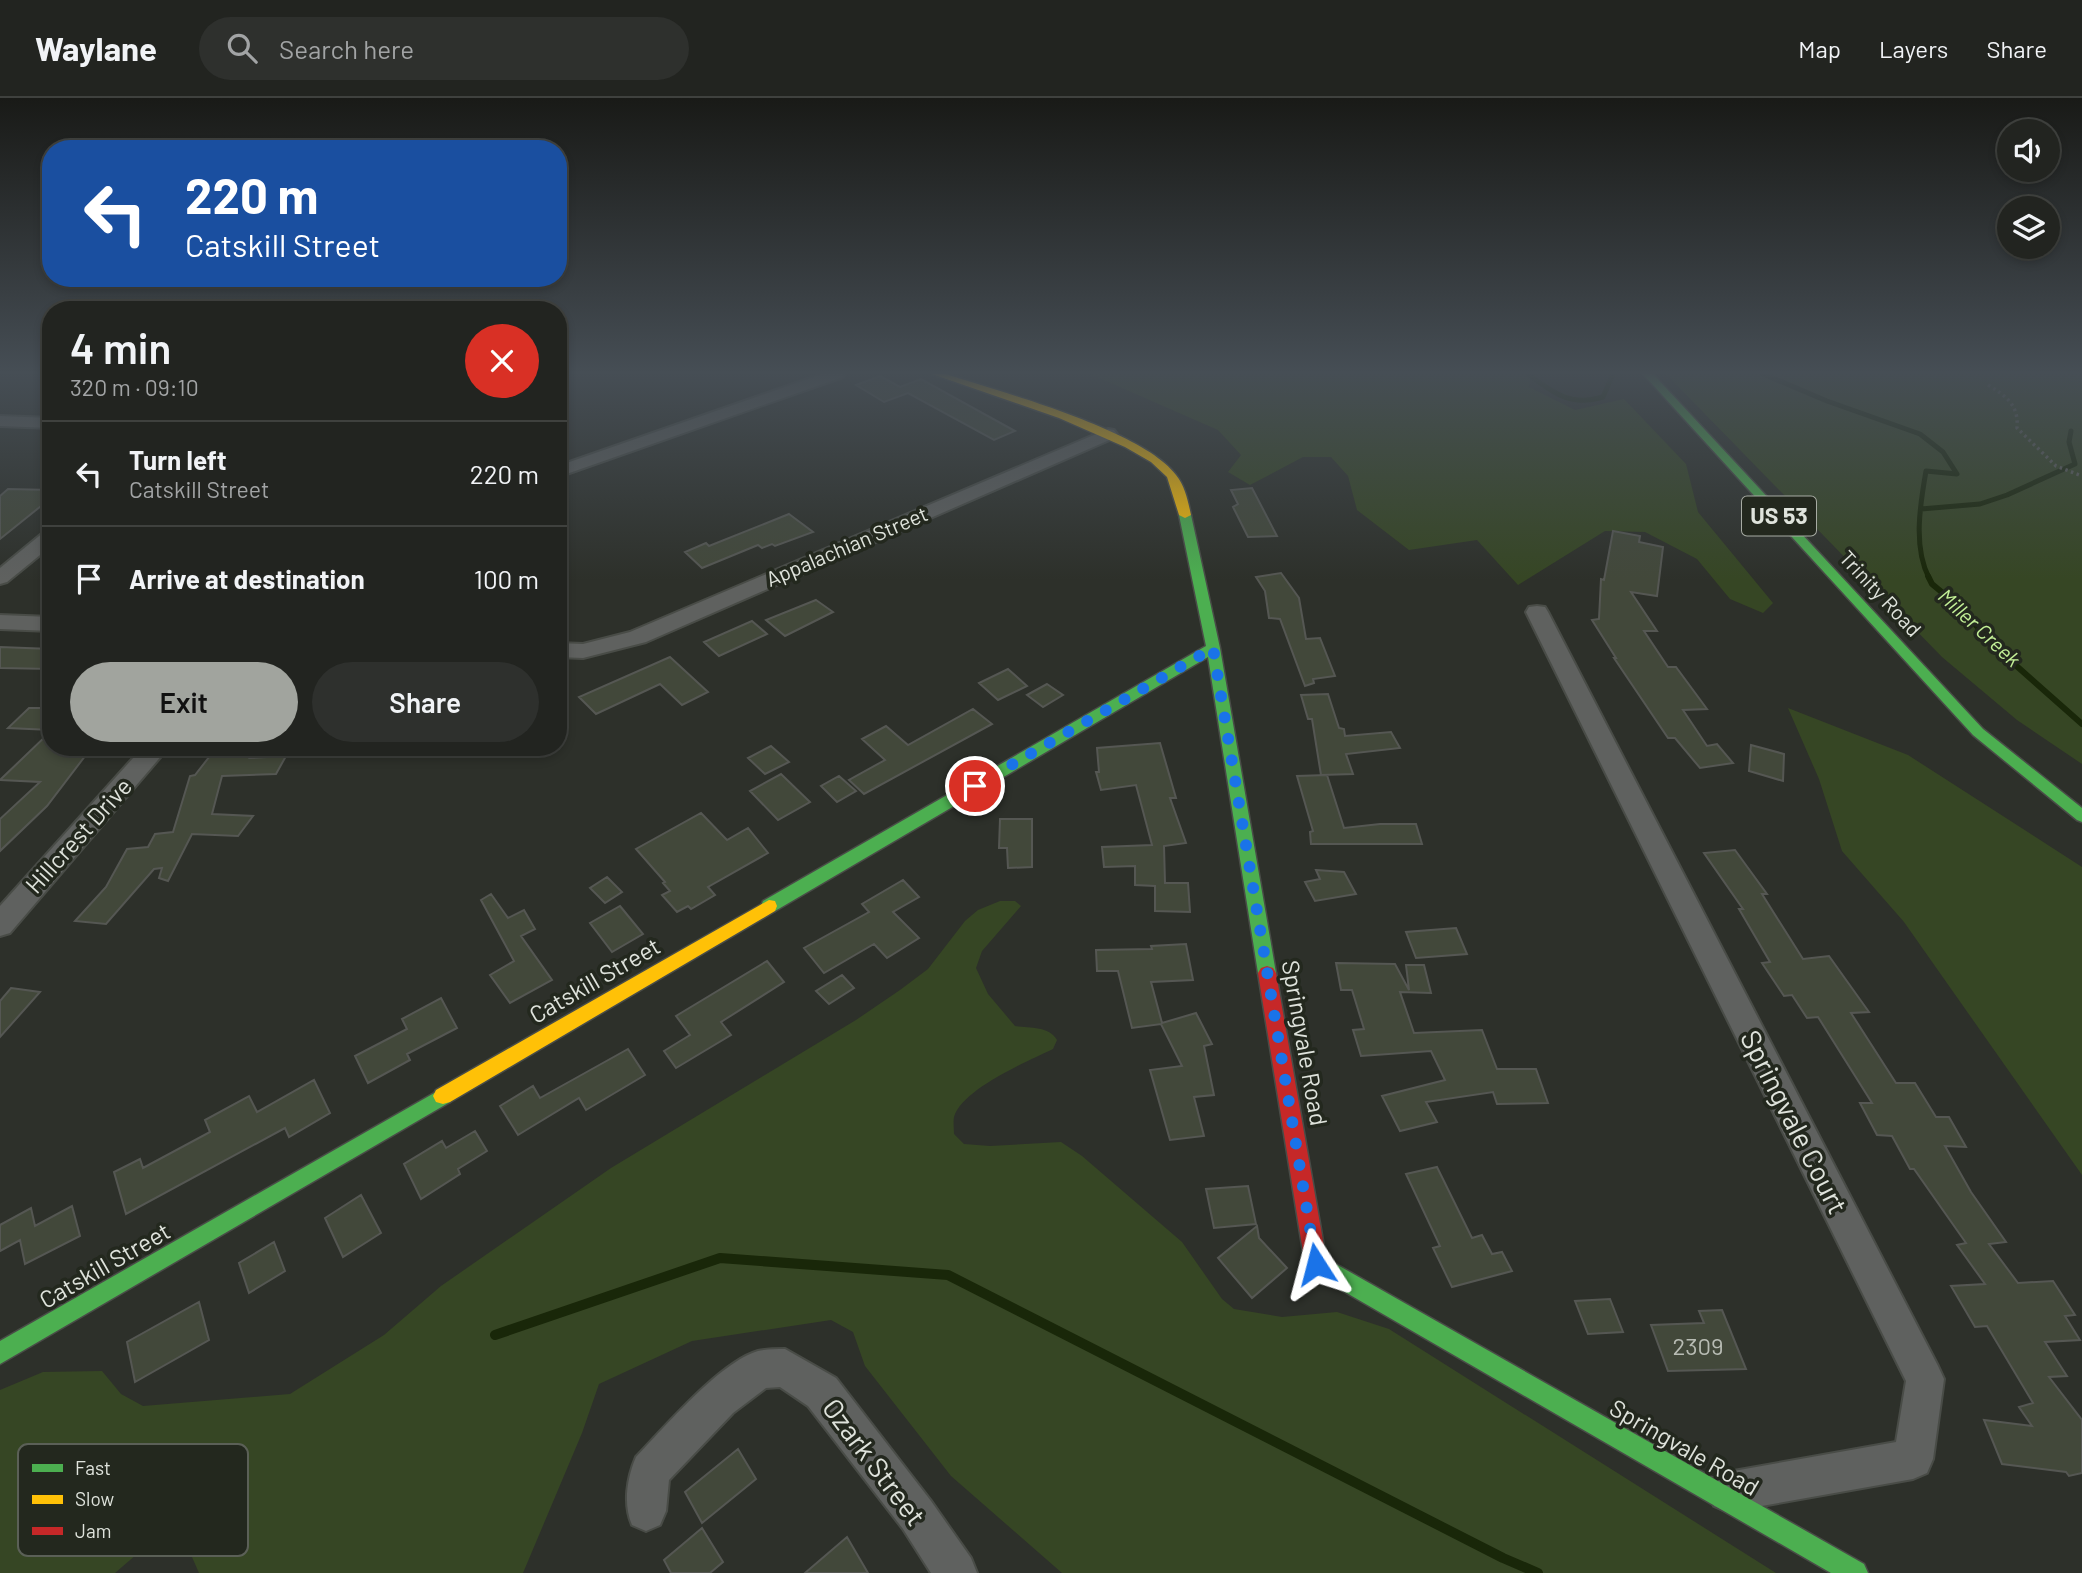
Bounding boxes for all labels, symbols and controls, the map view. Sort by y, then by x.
search box [199,17,689,80]
text: Waylane [35,28,157,68]
icon: search [223,29,261,67]
text: Search here [279,33,414,64]
text: Map [1798,34,1841,63]
text: Layers [1879,34,1948,63]
text: Share [1986,34,2047,63]
map controls [1997,119,2060,259]
button: sound [1997,119,2060,182]
text: 220 m [185,165,319,224]
icon: left [70,168,161,259]
button: layers [1997,196,2060,259]
text: Catskill Street [185,225,380,263]
text: 4 min [70,322,171,372]
button: close [465,324,539,398]
text: 320 m · 09:10 [70,373,199,401]
text: Turn left [129,444,227,475]
icon: left [70,455,108,493]
text: 220 m [470,458,539,489]
text: Catskill Street [129,475,269,503]
road number: US 53 [1742,496,1816,536]
street label: Appalachian Street [762,500,931,591]
street label: Trinity Road [1835,545,1927,641]
icon: arrive [70,560,108,598]
text: Arrive at destination [129,563,365,594]
text: 100 m [474,563,539,594]
water label: Miller Creek [1934,583,2027,672]
button: Exit [70,662,298,742]
button: Share [312,662,539,742]
pin [945,756,1005,816]
icon: arrive [956,767,994,805]
street label: Hillcrest Drive [19,771,137,899]
street label: Catskill Street [524,931,665,1029]
street label: Springvale Road [1277,958,1334,1128]
street label: Springvale Court [1734,1024,1856,1219]
street label: Catskill Street [34,1216,175,1314]
position arrow [1279,1227,1353,1301]
house number: 2309 [1672,1331,1724,1360]
street label: Ozark Street [816,1391,934,1532]
street label: Springvale Road [1605,1392,1765,1501]
legend [18,1444,248,1556]
text: Fast [75,1456,111,1479]
text: Slow [75,1487,114,1510]
text: Jam [75,1519,111,1542]

